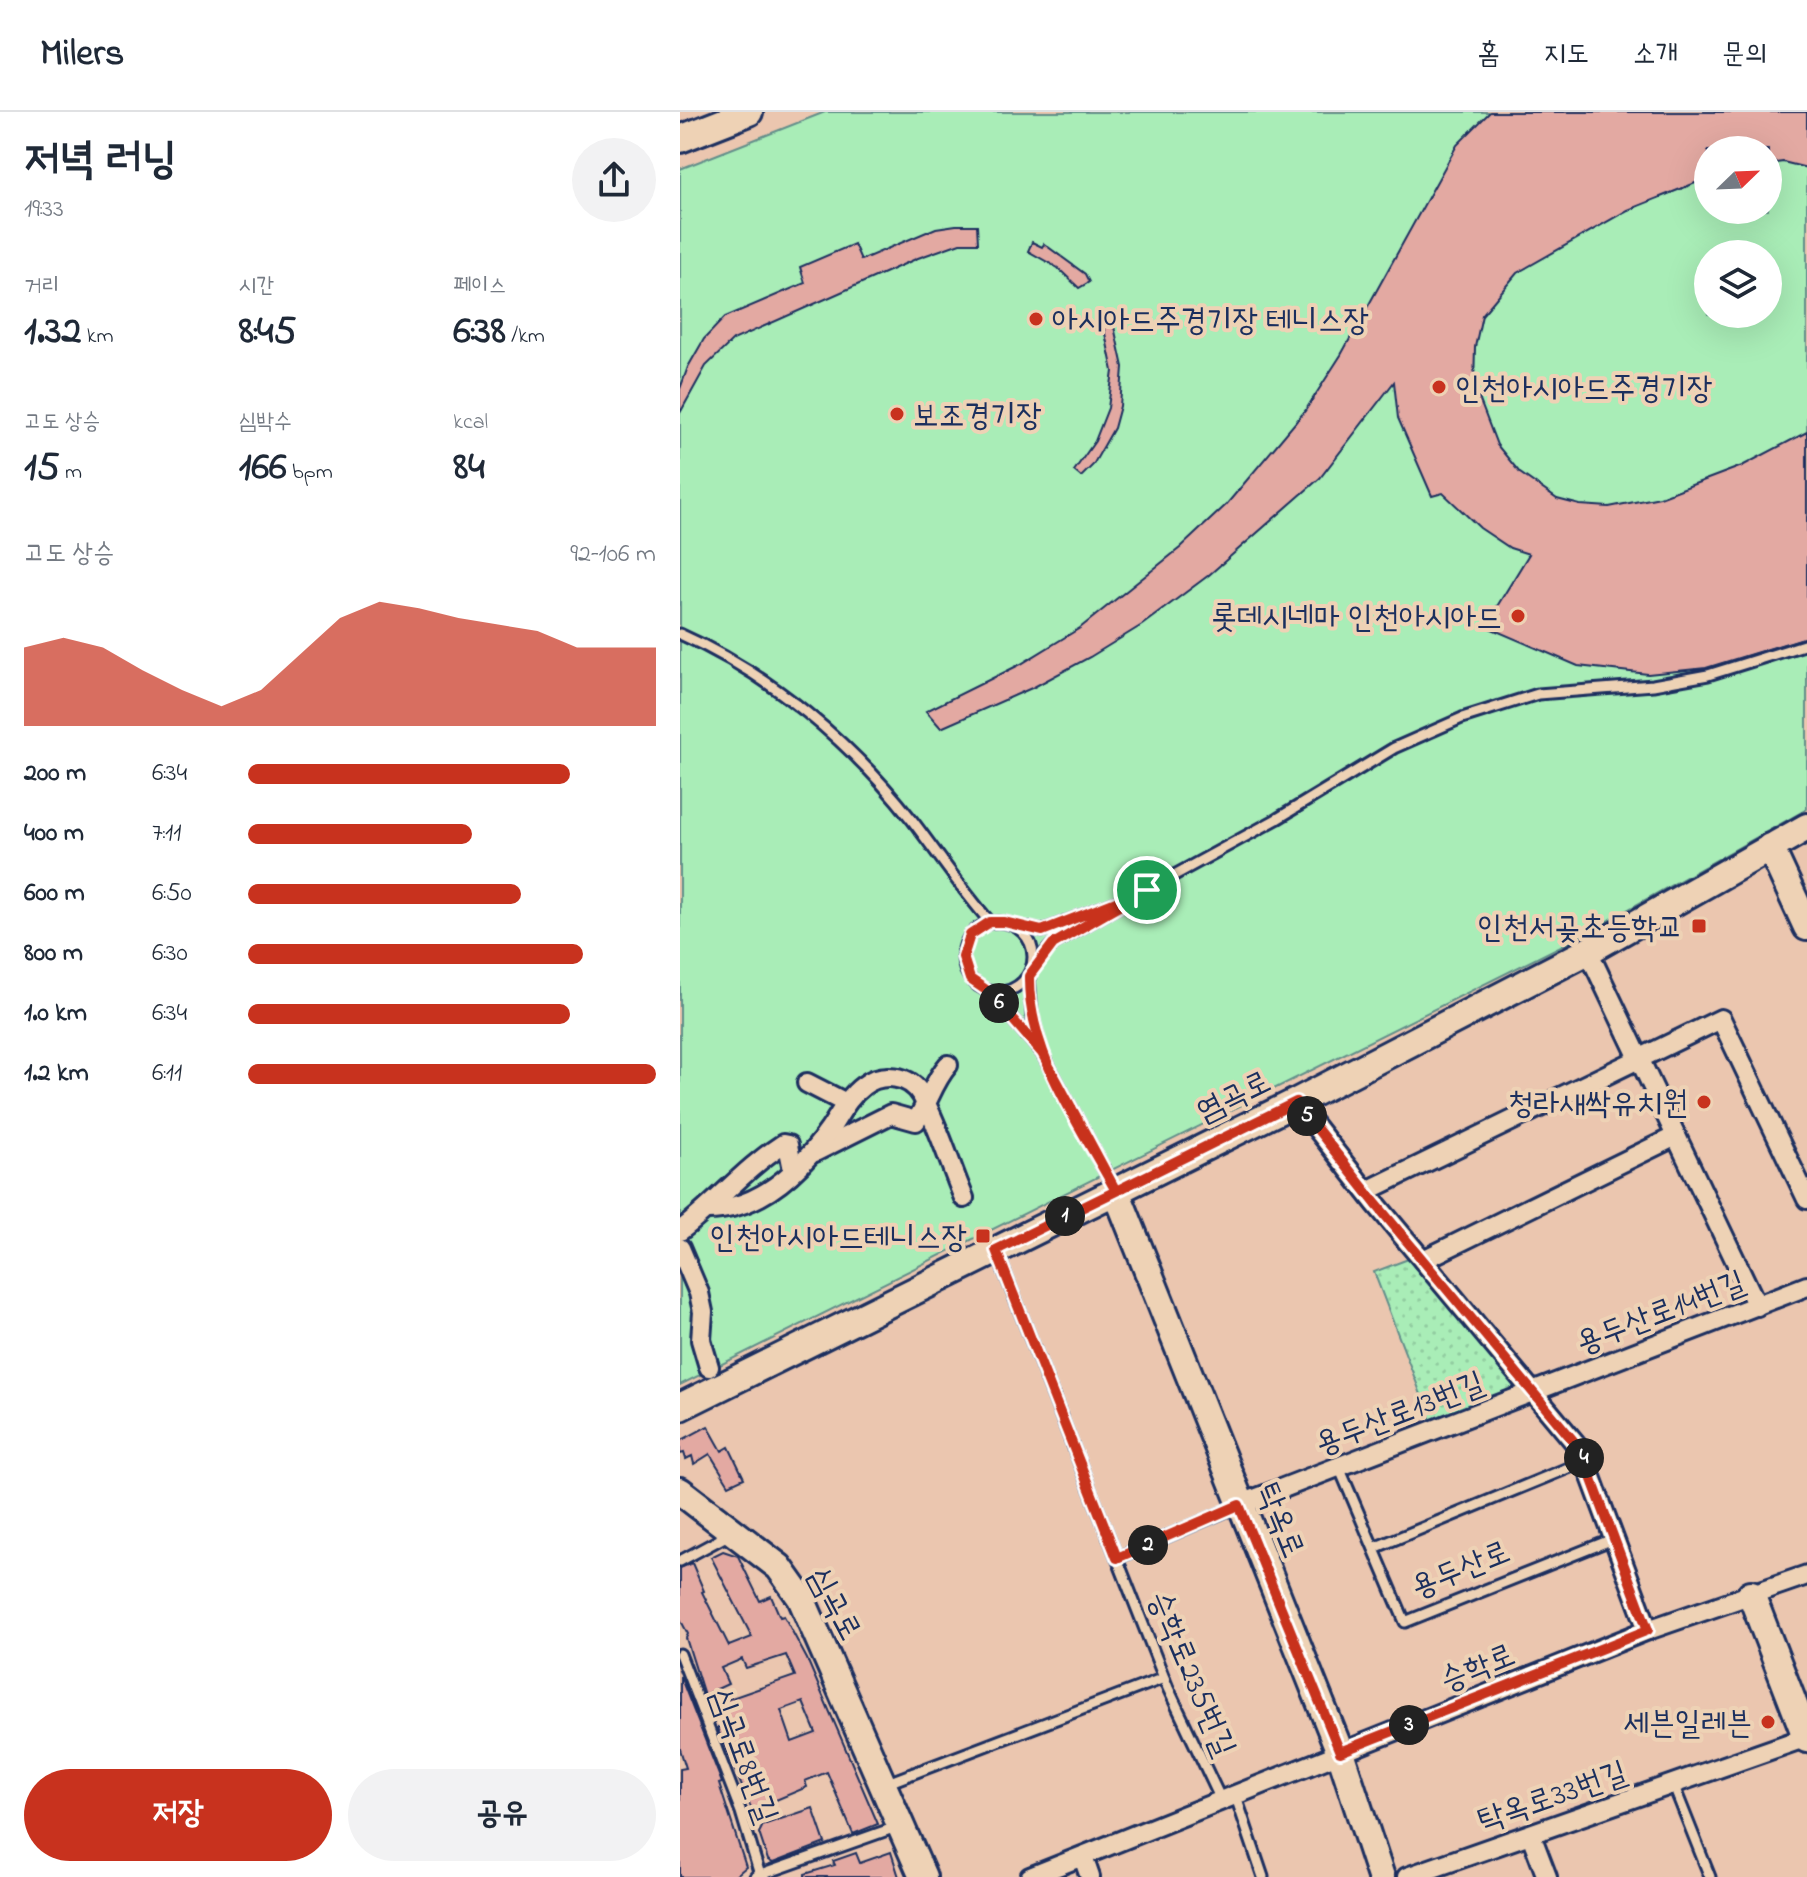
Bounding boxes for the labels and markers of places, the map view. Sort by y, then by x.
place label: 아시아드주경기장 테니스장 [1052,299,1369,346]
marker: 아시아드주경기장 테니스장 [1027,310,1045,328]
place label: 인천아시아드주경기장 [1455,367,1713,414]
marker: 인천아시아드주경기장 [1430,378,1448,396]
place label: 보조경기장 [913,394,1042,441]
marker: 보조경기장 [888,405,906,423]
place label: 롯데시네마 인천아시아드 [1211,596,1502,643]
marker: 롯데시네마 인천아시아드 [1509,607,1527,625]
pin [1113,856,1181,924]
place label: 인천서곶초등학교 [1477,906,1683,953]
marker: 인천서곶초등학교 [1690,917,1708,935]
pin: 6 [979,983,1019,1023]
place label: 청라새싹유치원 [1508,1082,1688,1129]
marker: 청라새싹유치원 [1695,1093,1713,1111]
pin: 5 [1287,1096,1327,1136]
pin: 1 [1045,1196,1085,1236]
place label: 인천아시아드테니스장 [710,1216,967,1263]
marker: 인천아시아드테니스장 [974,1227,992,1245]
pin: 4 [1564,1438,1604,1478]
pin: 2 [1128,1525,1168,1565]
place label: 세븐일레븐 [1623,1702,1752,1749]
pin: 3 [1389,1705,1429,1745]
marker: 세븐일레븐 [1759,1713,1777,1731]

